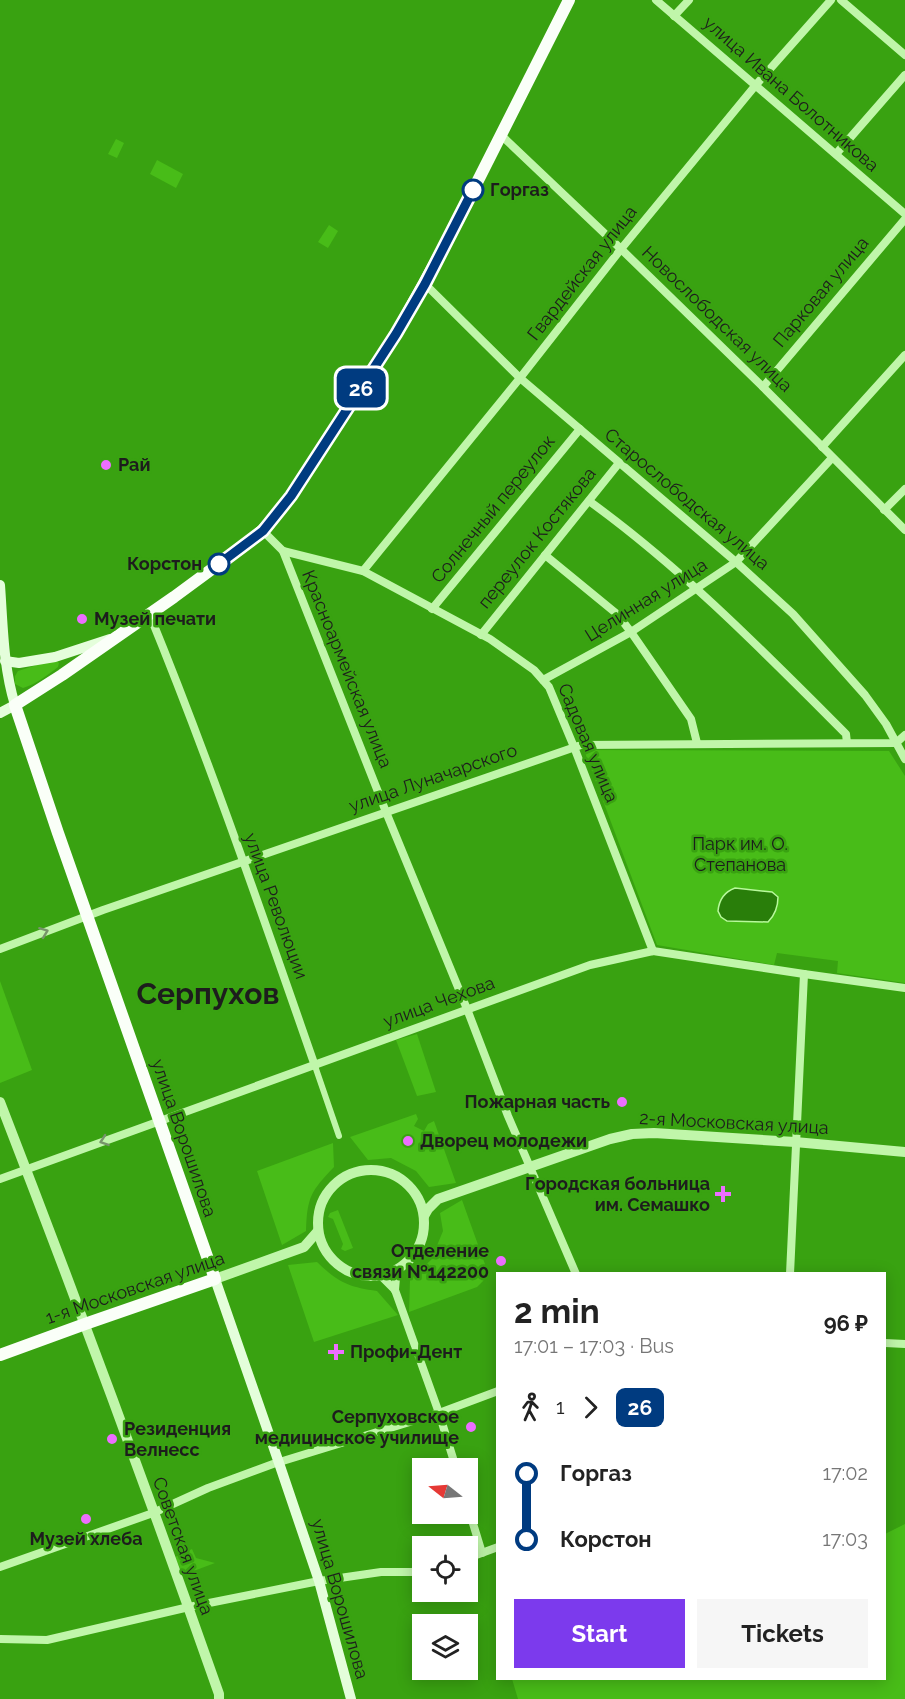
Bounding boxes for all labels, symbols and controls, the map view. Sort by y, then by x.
street label: улица Ивана Болотникова [699,12,883,176]
marker: Горгаз [462,179,484,201]
place label: Горгаз [490,179,549,200]
street label: Гвардейская улица [523,201,641,344]
street label: Парковая улица [768,232,873,351]
street label: Новослободская улица [638,241,797,396]
line badge: 26 [334,368,388,408]
text: 26 [349,376,373,401]
street label: Старослободская улица [601,423,774,574]
street label: Солнечный переулок [427,431,559,587]
place label: Рай [118,454,150,475]
marker: Рай [99,458,113,472]
street label: переулок Костякова [473,463,600,612]
place label: Корстон [127,553,202,574]
marker: Корстон [208,553,230,575]
street label: Целинная улица [581,554,711,646]
street label: Красноармейская улица [298,567,397,771]
place label: Музей печати [94,608,216,629]
marker: Музей печати [75,612,89,626]
street label: Садовая улица [554,680,623,805]
street label: улица Луначарского [346,739,520,816]
street label: улица Революции [240,830,313,982]
park label: Парк им. О. Степанова [692,833,788,875]
one-way arrow [38,927,48,940]
street label: улица Чехова [380,972,497,1031]
district label: Серпухов [137,976,279,1011]
street label: улица Ворошилова [148,1056,221,1219]
place label: Пожарная часть [464,1091,610,1112]
marker: Пожарная часть [615,1095,629,1109]
street label: 2-я Московская улица [639,1107,829,1138]
place label: Дворец молодежи [420,1130,587,1151]
one-way arrow [99,1133,110,1146]
marker: Дворец молодежи [401,1134,415,1148]
place label: Городская больница им. Семашко [525,1173,710,1215]
marker: Городская больница им. Семашко [714,1185,732,1203]
place label: Отделение связи №142200 [352,1240,489,1282]
street label: 1-я Московская улица [43,1247,227,1328]
marker: Отделение связи №142200 [494,1254,508,1268]
text: 2 min [514,1292,600,1331]
text: 96 ₽ [824,1310,868,1336]
text: 17:01 – 17:03 · Bus [514,1334,674,1358]
place label: Профи-Дент [350,1341,462,1362]
marker: Профи-Дент [327,1343,345,1361]
icon: walk [514,1391,547,1424]
icon: forward [574,1391,607,1424]
text: 1 [556,1395,565,1419]
text: 26 [628,1395,652,1420]
place label: Серпуховское медицинское училище [255,1406,459,1448]
place label: Резиденция Велнесс [124,1418,231,1460]
marker: Серпуховское медицинское училище [464,1420,478,1434]
marker: Резиденция Велнесс [105,1432,119,1446]
north arrow [412,1458,478,1524]
map controls [412,1458,478,1680]
text: Горгаз [560,1460,632,1486]
text: 17:02 [822,1461,868,1485]
street label: Советская улица [149,1474,218,1618]
marker: Музей хлеба [79,1512,93,1526]
street label: улица Ворошилова [308,1516,373,1681]
text: Корстон [560,1526,652,1552]
text: 17:03 [822,1527,868,1551]
place label: Музей хлеба [29,1528,143,1549]
button: locate [412,1536,478,1602]
button: Start [514,1599,685,1668]
button: Tickets [697,1599,868,1668]
button: layers [412,1614,478,1680]

